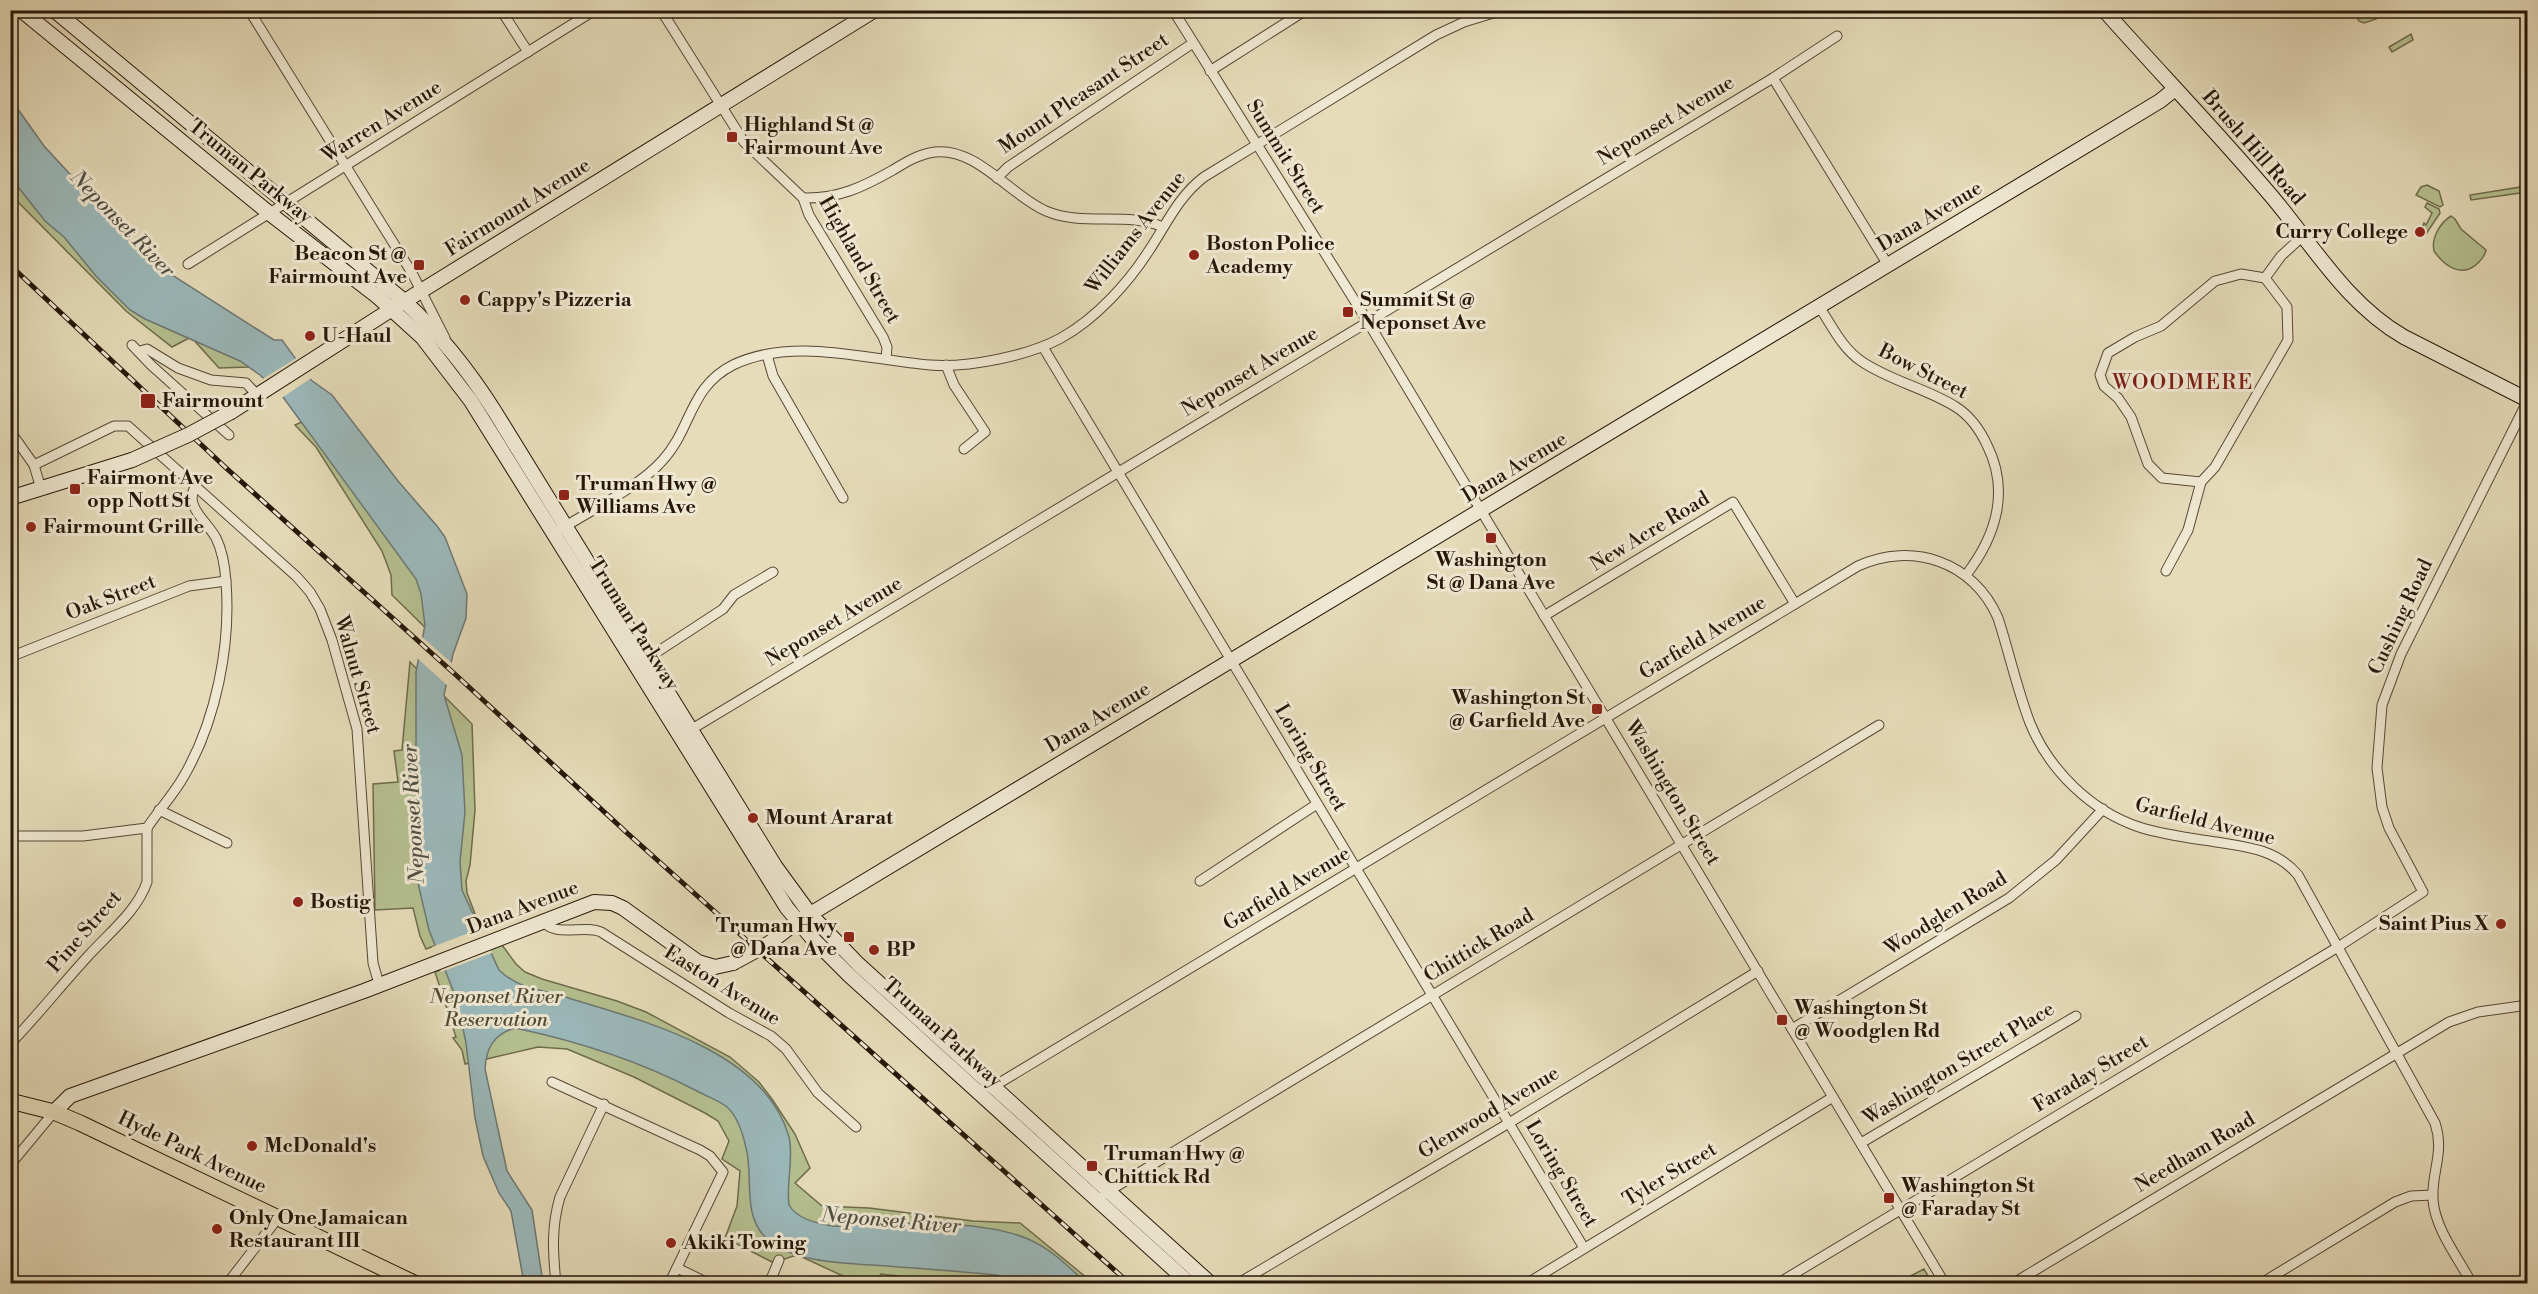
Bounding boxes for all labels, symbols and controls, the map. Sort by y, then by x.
street label: Mount Pleasant Street [994,28,1174,160]
street label: Neponset Avenue [1593,70,1739,172]
street label: Warren Avenue [317,75,447,169]
street label: Brush Hill Road [2196,85,2310,211]
street label: Summit Street [1240,95,1330,219]
place label: Highland St @ Fairmount Ave [744,113,883,161]
street label: Truman Parkway [183,114,317,230]
marker: Highland St @ Fairmount Ave [725,130,739,144]
street label: Fairmount Avenue [441,153,595,263]
water label: Neponset River [63,164,181,284]
street label: Williams Avenue [1080,167,1192,300]
street label: Dana Avenue [1873,176,1987,258]
street label: Highland Street [813,192,905,328]
place label: Curry College [2275,220,2408,245]
marker: Curry College [2413,225,2427,239]
place label: Boston Police Academy [1205,232,1335,280]
place label: Beacon St @ Fairmount Ave [268,242,407,290]
marker: Boston Police Academy [1187,248,1201,262]
marker: Beacon St @ Fairmount Ave [412,258,426,272]
place label: Cappy's Pizzeria [477,288,632,313]
place label: Summit St @ Neponset Ave [1360,288,1487,336]
marker: Cappy's Pizzeria [458,293,472,307]
marker: Summit St @ Neponset Ave [1341,305,1355,319]
street label: Neponset Avenue [1177,321,1323,423]
place label: U-Haul [322,324,392,349]
marker: U-Haul [303,329,317,343]
street label: Bow Street [1873,338,1972,405]
district label: WOODMERE [2111,370,2254,396]
place label: Fairmount [162,389,265,414]
marker: Fairmount [139,392,157,410]
street label: Dana Avenue [1458,427,1572,509]
place label: Fairmont Ave opp Nott St [87,466,214,514]
place label: Truman Hwy @ Williams Ave [575,472,717,520]
marker: Fairmont Ave opp Nott St [68,482,82,496]
street label: New Acre Road [1586,486,1715,577]
marker: Truman Hwy @ Williams Ave [557,488,571,502]
place label: Fairmount Grille [43,515,205,540]
marker: Fairmount Grille [24,520,38,534]
marker: Washington St @ Dana Ave [1484,531,1498,545]
place label: Washington St @ Dana Ave [1427,548,1556,596]
street label: Truman Parkway [582,553,684,696]
street label: Cushing Road [2363,554,2439,679]
street label: Oak Street [62,569,160,627]
street label: Neponset Avenue [761,571,907,673]
street label: Garfield Avenue [1635,590,1771,686]
street label: Walnut Street [328,612,386,737]
street label: Dana Avenue [1041,677,1155,759]
place label: Washington St @ Garfield Ave [1449,686,1586,734]
street label: Loring Street [1268,700,1352,816]
marker: Washington St @ Garfield Ave [1590,702,1604,716]
street label: Washington Street [1618,715,1725,870]
water label: Neponset River [397,742,431,885]
street label: Garfield Avenue [2132,792,2278,852]
place label: Mount Ararat [765,806,894,831]
marker: Mount Ararat [746,811,760,825]
street label: Garfield Avenue [1219,841,1355,937]
street label: Woodglen Road [1879,866,2012,962]
street label: Dana Avenue [464,875,582,941]
street label: Pine Street [43,886,127,978]
place label: Bostig [310,890,371,915]
marker: Bostig [291,895,305,909]
street label: Chittick Road [1419,903,1539,989]
place label: Saint Pius X [2379,912,2490,937]
place label: Truman Hwy @ Dana Ave [716,914,838,962]
marker: Saint Pius X [2494,917,2508,931]
marker: Truman Hwy @ Dana Ave [842,930,856,944]
place label: BP [886,938,915,963]
street label: Easton Avenue [659,940,785,1032]
marker: BP [867,943,881,957]
street label: Truman Parkway [877,973,1007,1094]
park label: Neponset River Reservation [428,985,563,1033]
place label: Washington St @ Woodglen Rd [1793,996,1941,1044]
street label: Washington Street Place [1858,997,2059,1132]
marker: Washington St @ Woodglen Rd [1775,1013,1789,1027]
street label: Faraday Street [2029,1030,2153,1118]
street label: Glenwood Avenue [1414,1061,1564,1165]
street label: Hyde Park Avenue [114,1106,270,1200]
street label: Needham Road [2130,1107,2260,1199]
street label: Loring Street [1519,1116,1603,1232]
place label: McDonald's [264,1134,376,1159]
street label: Tyler Street [1618,1137,1722,1213]
marker: McDonald's [245,1139,259,1153]
place label: Truman Hwy @ Chittick Rd [1104,1142,1245,1190]
marker: Truman Hwy @ Chittick Rd [1085,1159,1099,1173]
place label: Washington St @ Faraday St [1900,1174,2036,1222]
marker: Washington St @ Faraday St [1882,1191,1896,1205]
water label: Neponset River [819,1202,963,1240]
place label: Only One Jamaican Restaurant III [229,1206,408,1254]
marker: Only One Jamaican Restaurant III [210,1222,224,1236]
place label: Akiki Towing [682,1231,806,1256]
marker: Akiki Towing [664,1236,678,1250]

